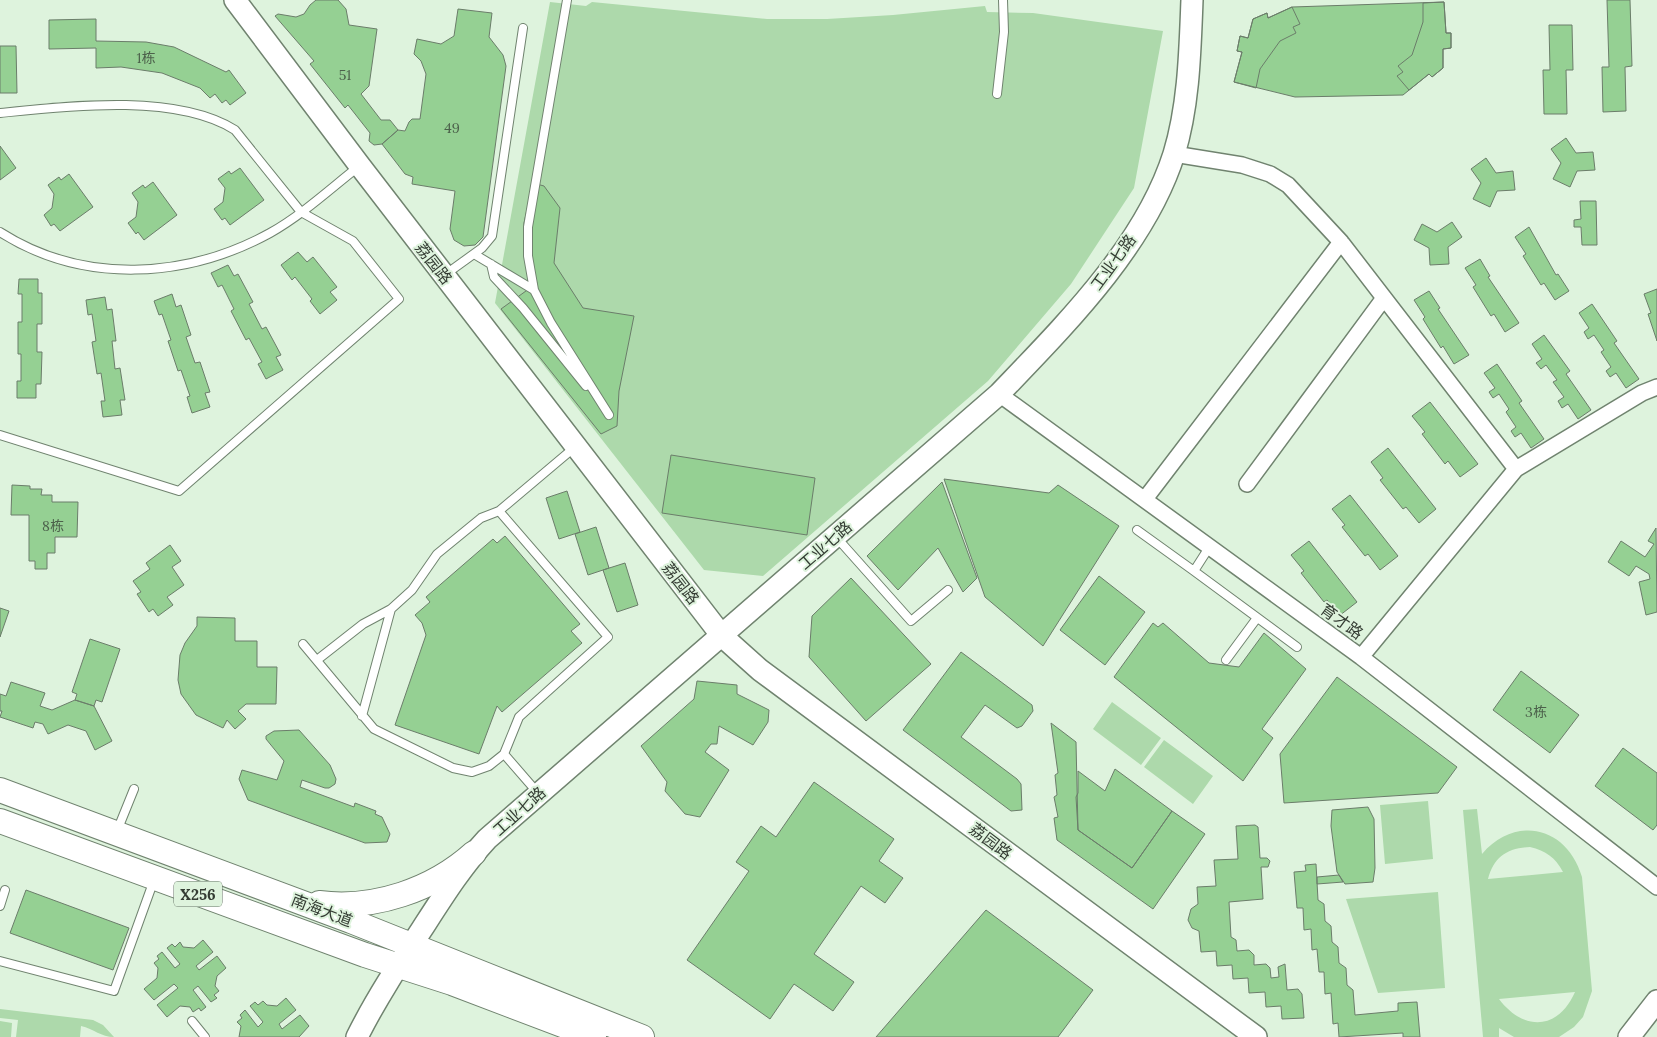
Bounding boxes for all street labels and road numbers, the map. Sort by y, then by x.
street label: 工业七路 [1086,230,1140,294]
street label: 荔园路 [411,238,457,288]
street label: 工业七路 [794,516,856,574]
street label: 荔园路 [658,558,704,608]
street label: 育才路 [1317,599,1367,643]
street label: 工业七路 [489,782,549,840]
street label: 荔园路 [966,819,1016,863]
road number: X256 [174,882,222,906]
street label: 南海大道 [289,889,355,931]

